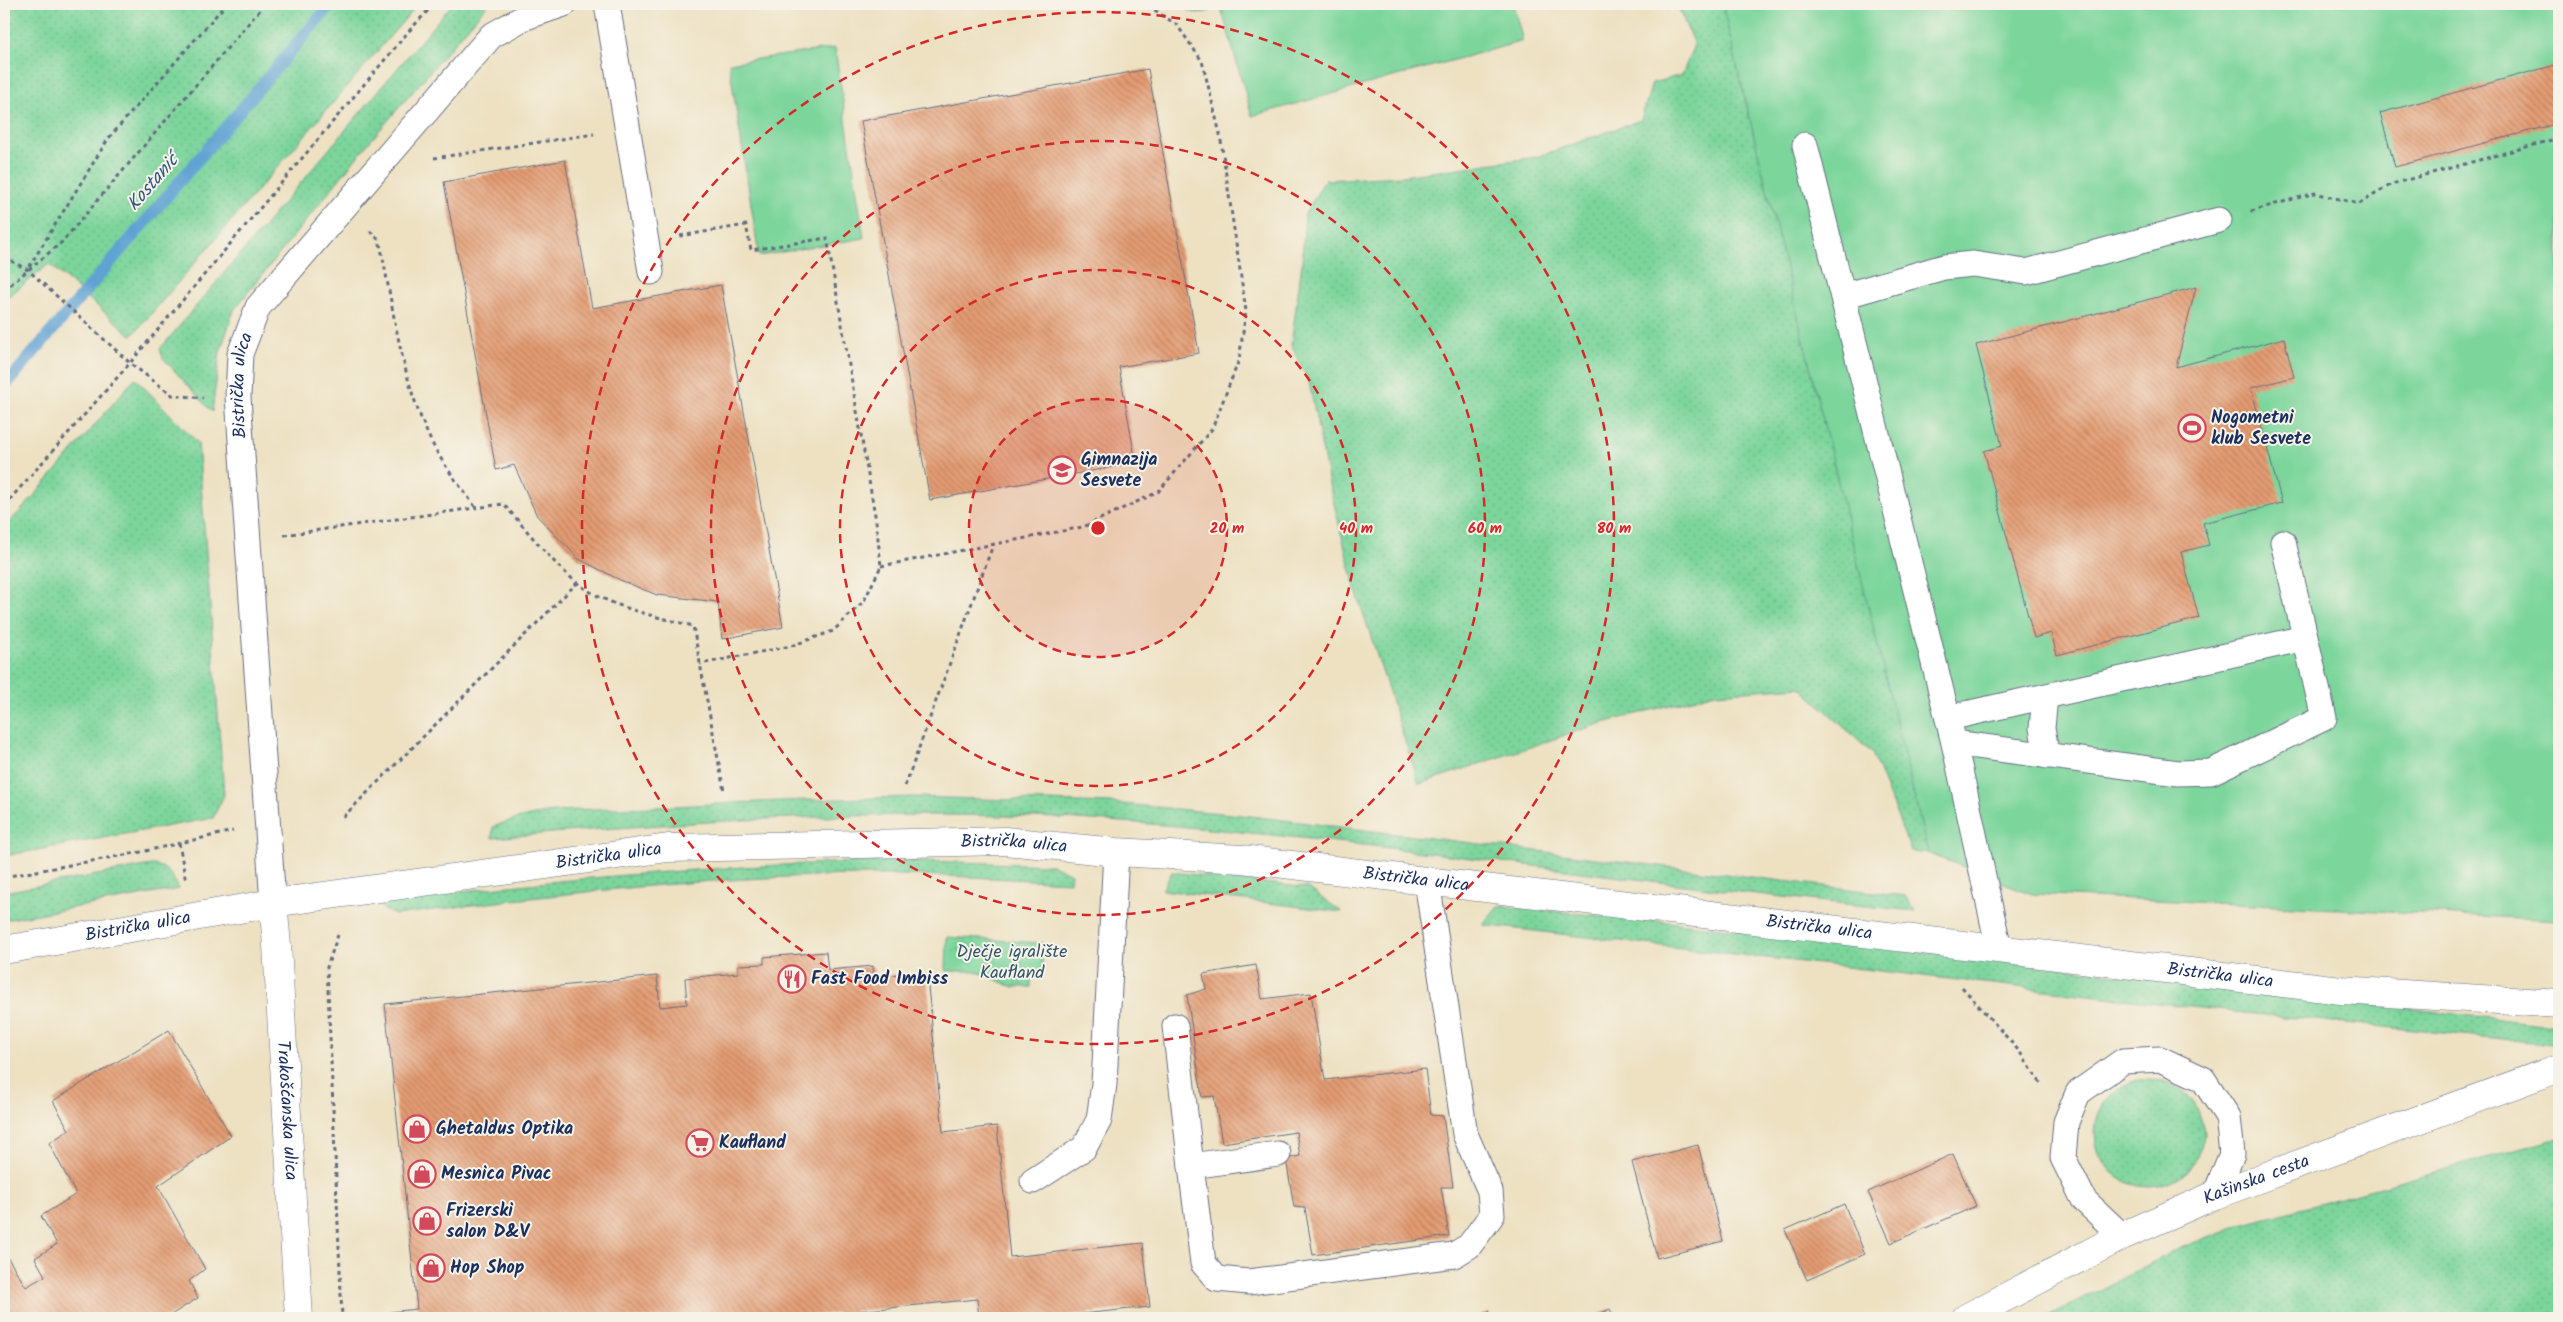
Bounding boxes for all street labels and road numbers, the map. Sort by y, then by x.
street label: Bistrička ulica [223,328,261,439]
street label: Bistrička ulica [960,826,1069,862]
street label: Bistrička ulica [554,835,664,878]
street label: Bistrička ulica [1361,859,1471,900]
street label: Bistrička ulica [83,903,193,950]
street label: Bistrička ulica [1765,907,1874,949]
street label: Bistrička ulica [2166,955,2275,996]
street label: Trakošćanska ulica [268,1040,305,1181]
street label: Kašinska cesta [2198,1147,2314,1213]

